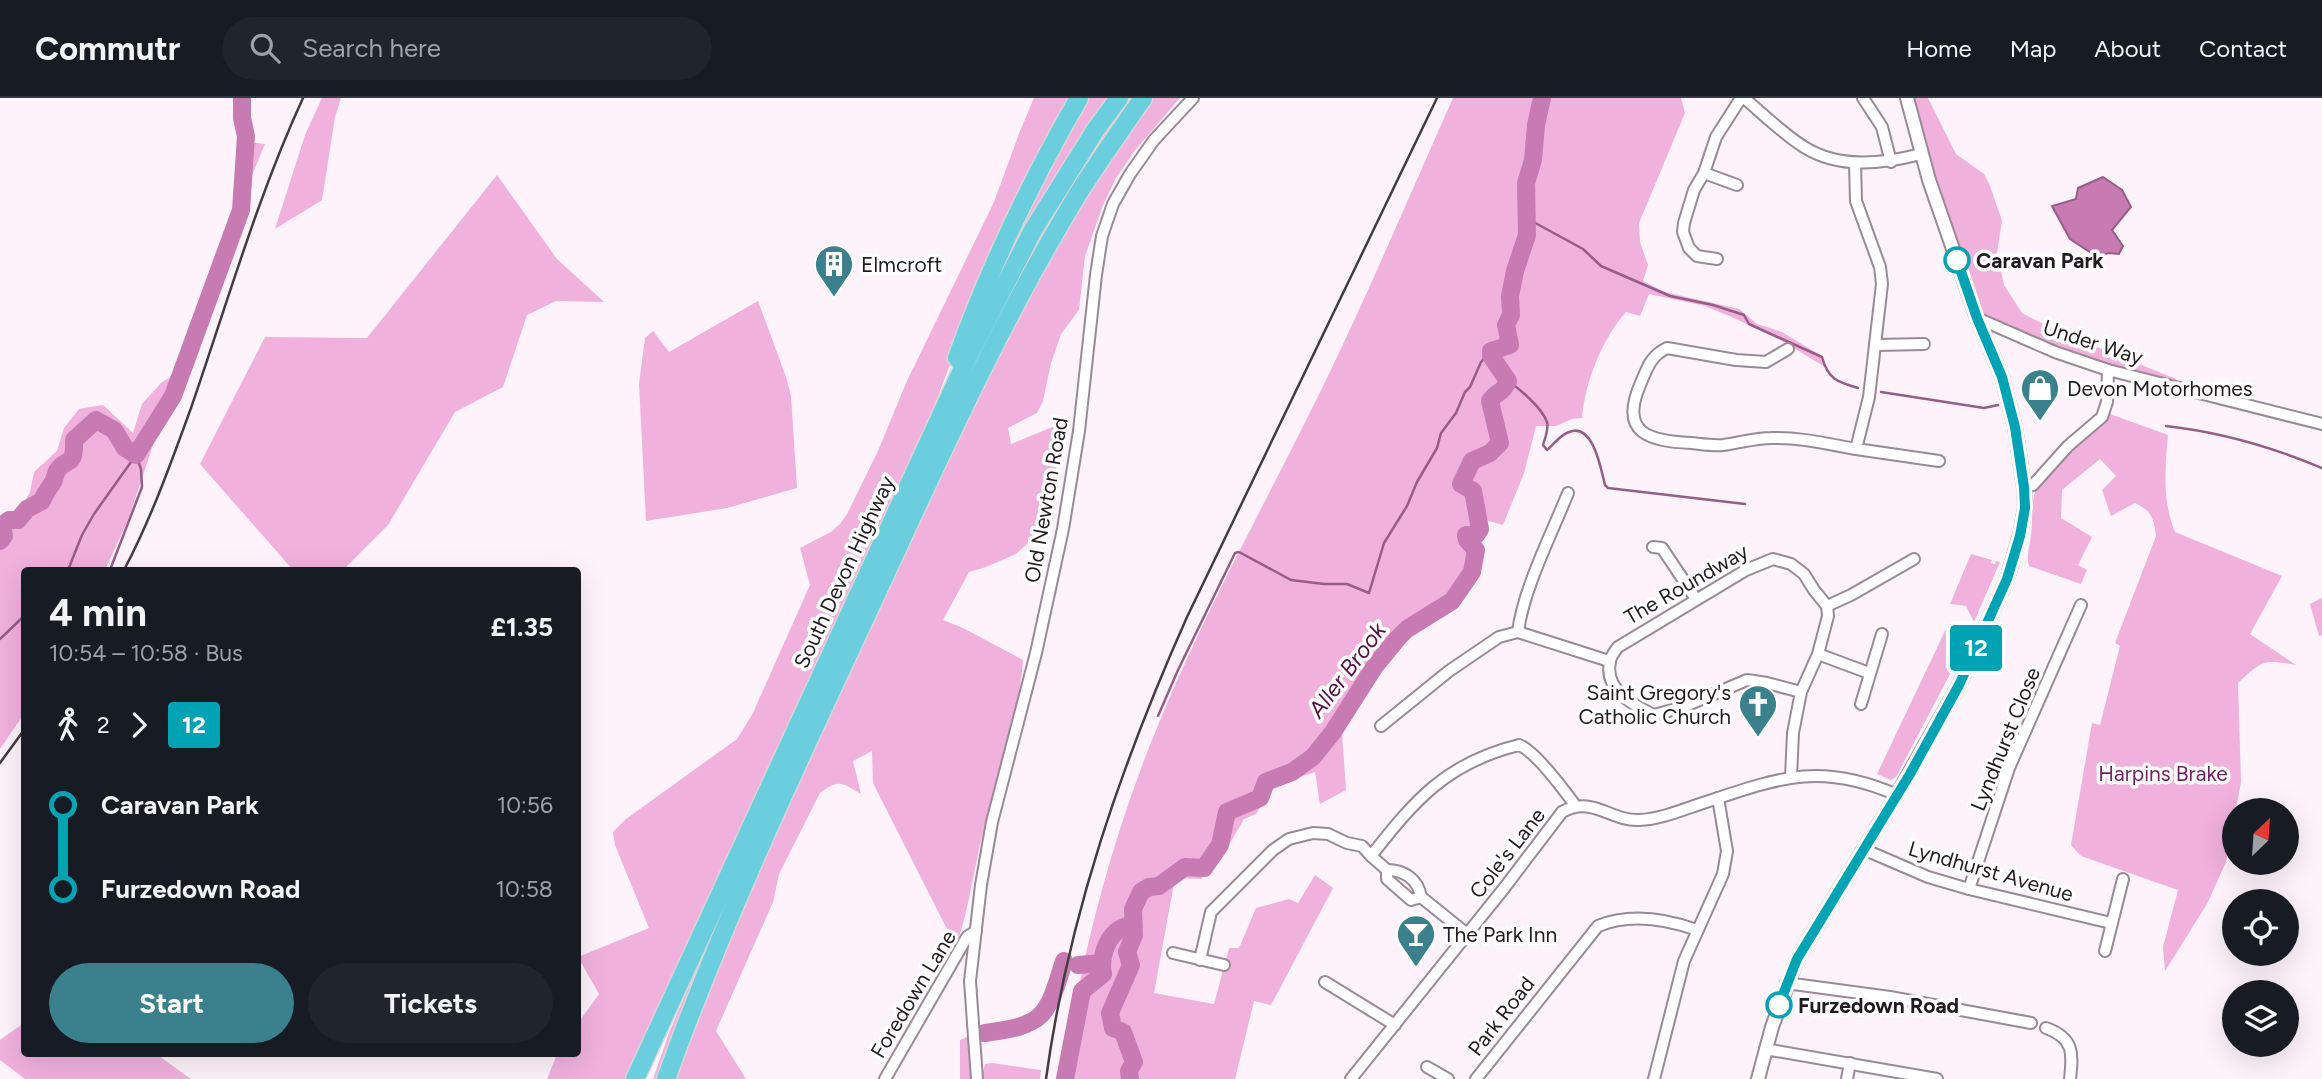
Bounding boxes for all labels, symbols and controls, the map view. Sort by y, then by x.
search box [222,17,712,80]
text: Commutr [35,29,180,68]
icon: search [246,29,284,67]
text: Search here [302,32,441,64]
text: Home [1906,34,1972,63]
text: Map [2010,34,2056,63]
text: About [2094,34,2161,63]
text: Contact [2199,34,2287,63]
building icon: Elmcroft [813,243,855,298]
marker: Caravan Park [1944,247,1970,273]
place label: Caravan Park [1976,248,2104,273]
place label: Elmcroft [861,252,942,277]
street label: Under Way [2040,314,2146,370]
shop icon: Devon Motorhomes [2019,367,2061,422]
place label: Devon Motorhomes [2067,376,2253,401]
street label: Old Newton Road [1019,415,1073,585]
street label: South Devon Highway [788,472,900,672]
street label: The Roundway [1620,538,1752,630]
text: 4 min [49,590,147,636]
text: £1.35 [491,611,553,643]
water label: Aller Brook [1302,616,1392,724]
line badge: 12 [1944,625,2008,671]
text: 12 [1964,633,1988,662]
text: 10:54 – 10:58 · Bus [49,639,243,667]
street label: Lyndhurst Close [1965,664,2045,814]
place label: Saint Gregory's Catholic Church [1579,680,1731,729]
church icon: Saint Gregory's Catholic Church [1737,683,1779,738]
icon: walk [49,706,87,744]
icon: forward [120,706,158,744]
text: 12 [182,710,206,739]
text: 2 [97,711,110,739]
park label: Harpins Brake [2098,761,2228,786]
text: Caravan Park [101,789,259,821]
text: 10:56 [497,791,553,819]
north arrow [2222,798,2300,875]
map controls [2222,798,2299,1057]
street label: Cole's Lane [1464,803,1550,903]
street label: Lyndhurst Avenue [1906,836,2076,906]
text: Furzedown Road [101,873,300,905]
text: 10:58 [496,875,553,903]
button: locate [2222,889,2299,966]
bar icon: The Park Inn [1395,913,1437,968]
place label: The Park Inn [1443,922,1557,947]
street label: Foredown Lane [865,926,961,1062]
button: Start [49,963,294,1043]
button: Tickets [308,963,553,1043]
street label: Park Road [1462,971,1540,1061]
button: layers [2222,980,2299,1057]
marker: Furzedown Road [1766,992,1792,1018]
place label: Furzedown Road [1798,993,1959,1018]

